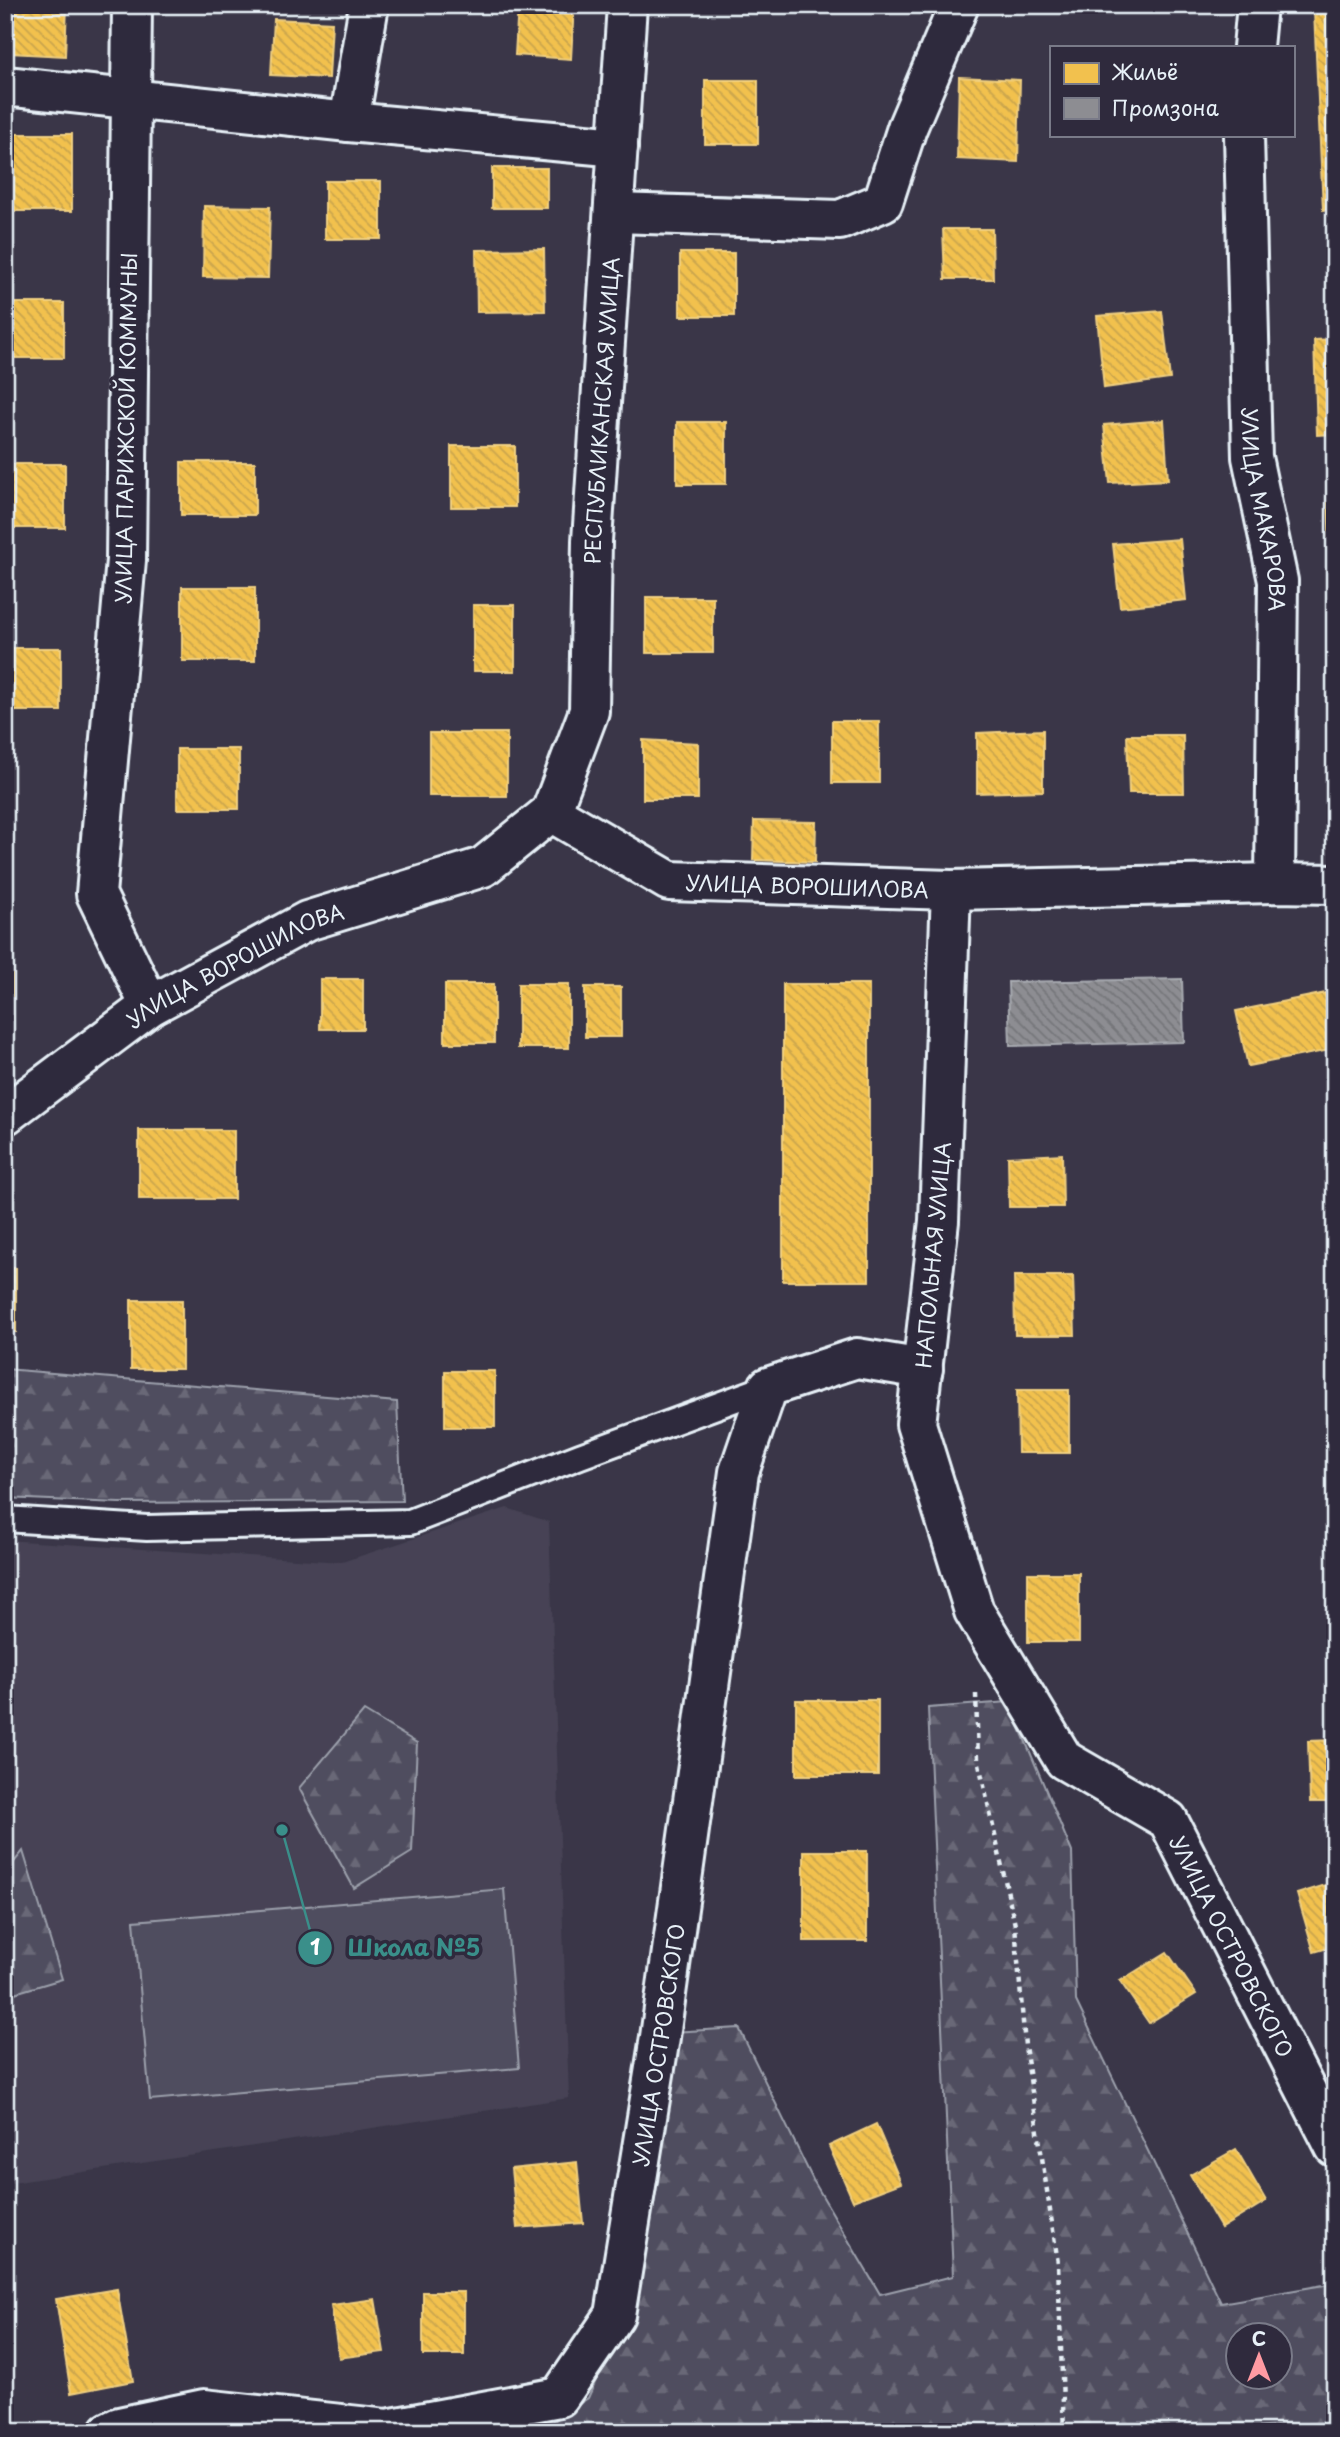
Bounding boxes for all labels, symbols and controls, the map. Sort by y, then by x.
legend [1050,46,1294,136]
text: Жильё [1111,55,1178,87]
text: Промзона [1112,91,1219,123]
street label: УЛИЦА ПАРИЖСКОЙ КОММУНЫ [106,252,144,604]
street label: РЕСПУБЛИКАНСКАЯ УЛИЦА [576,256,627,565]
street label: УЛИЦА МАКАРОВА [1235,407,1294,612]
street label: УЛИЦА ВОРОШИЛОВА [685,866,929,905]
street label: УЛИЦА ВОРОШИЛОВА [119,895,348,1035]
street label: НАПОЛЬНАЯ УЛИЦА [906,1140,958,1370]
street label: УЛИЦА ОСТРОВСКОГО [1162,1830,1302,2062]
street label: УЛИЦА ОСТРОВСКОГО [623,1921,692,2168]
callout: Школа №5 [298,1926,495,1970]
text: Школа №5 [347,1929,481,1964]
text: 1 [310,1930,320,1962]
north arrow [1224,2322,1294,2392]
text: С [1252,2324,1266,2352]

